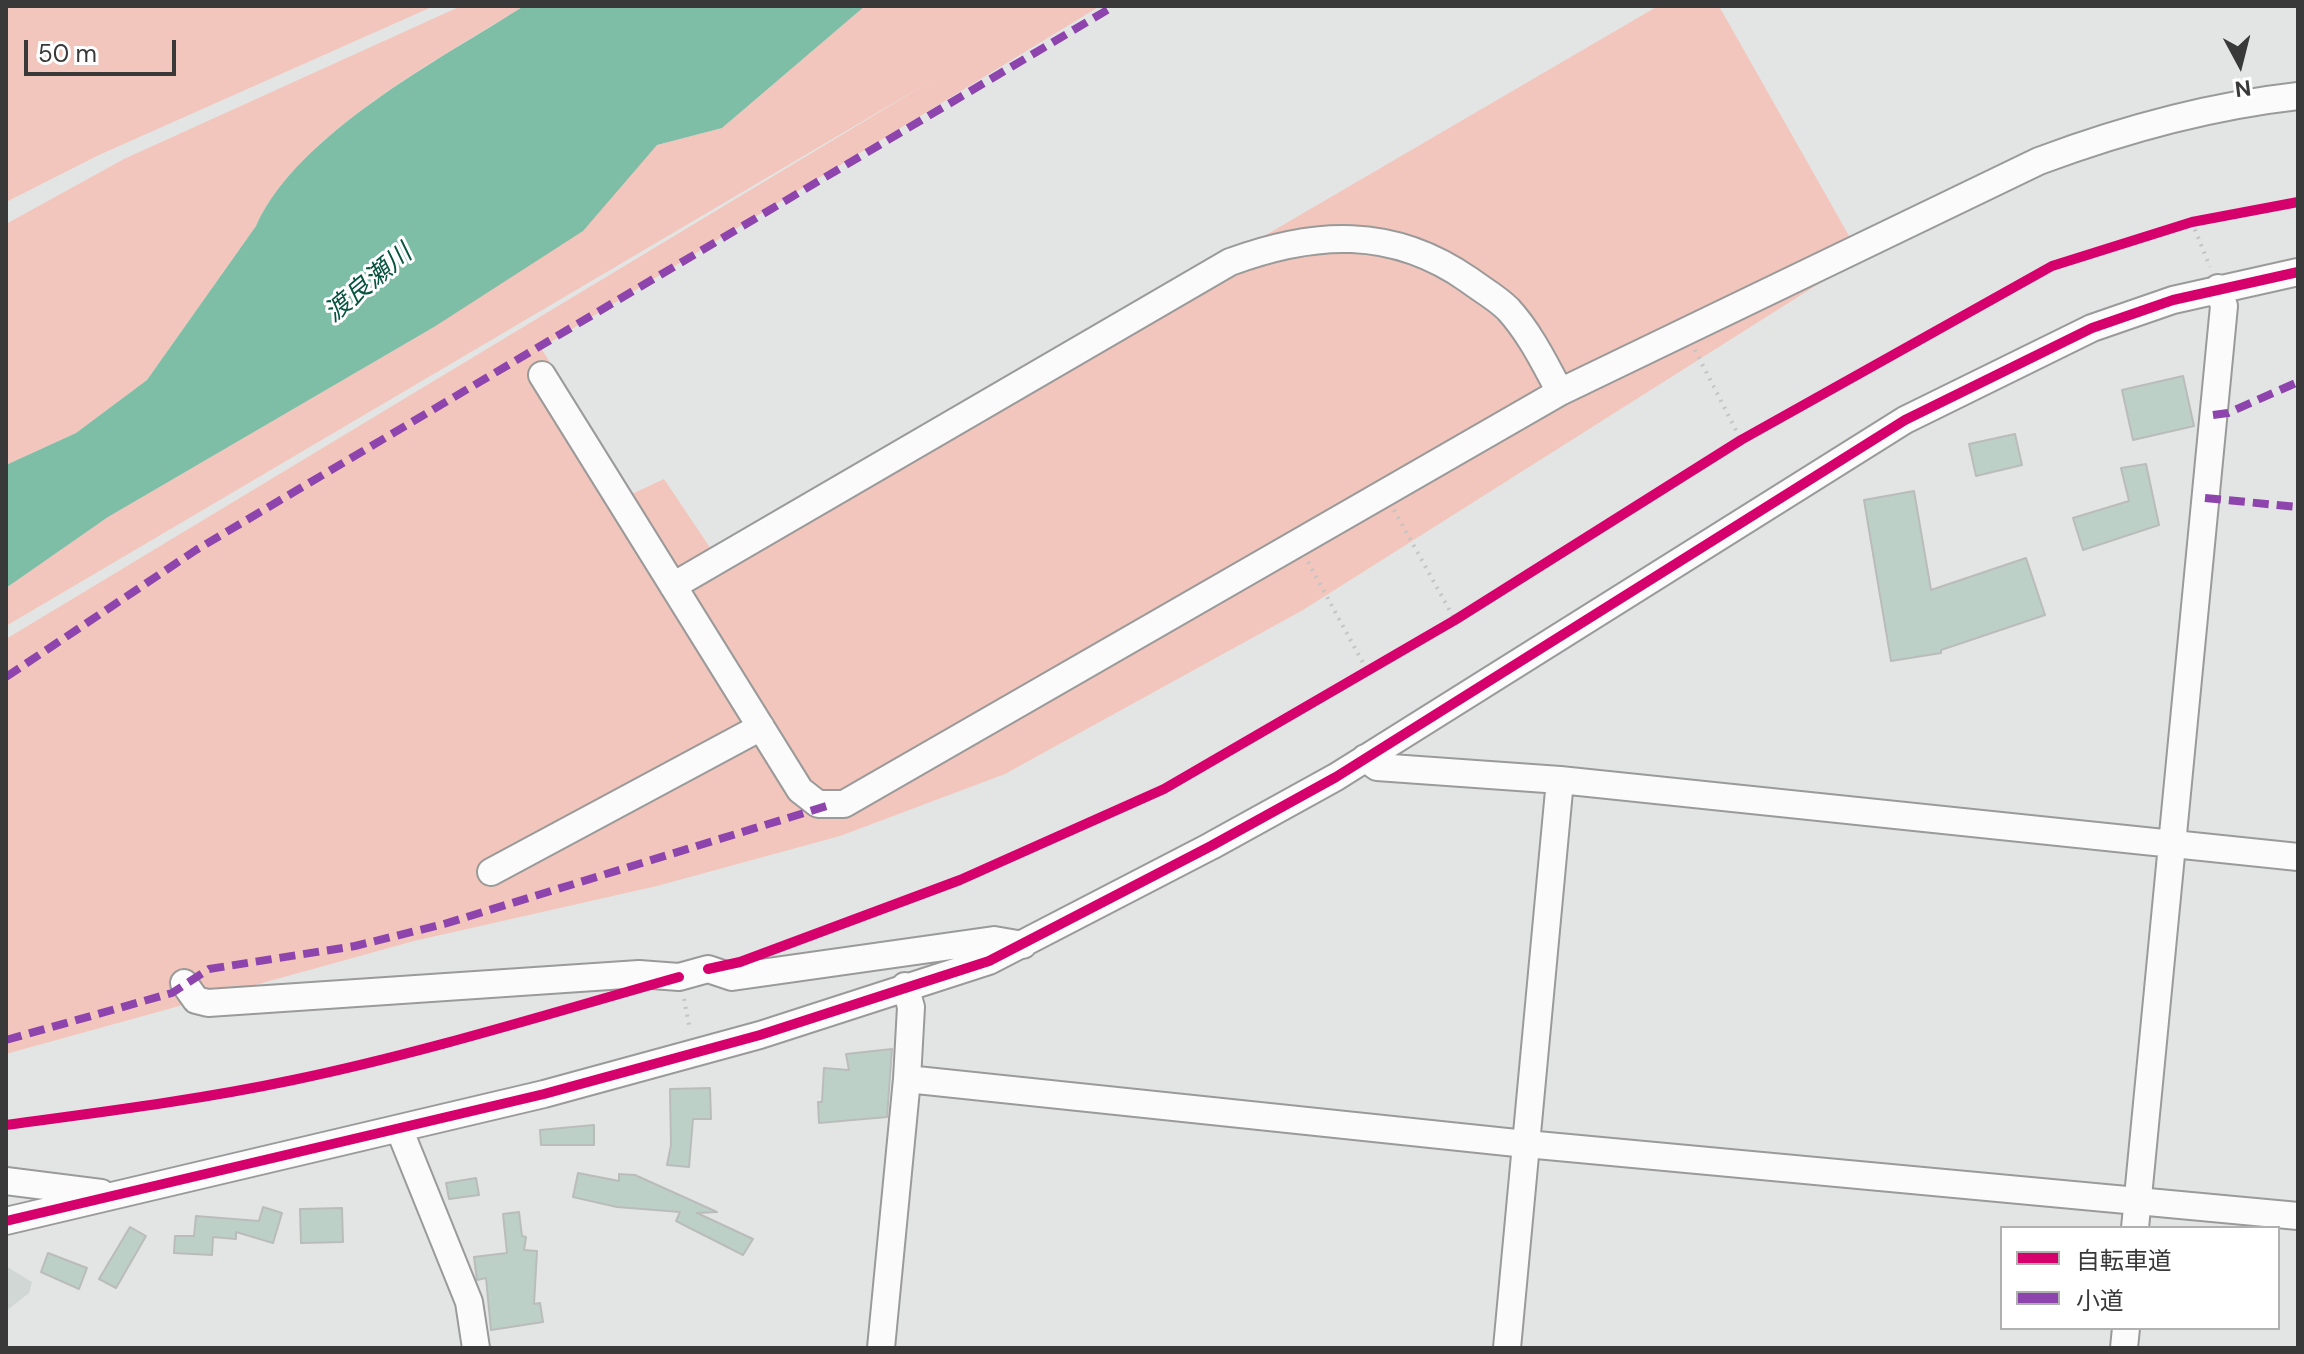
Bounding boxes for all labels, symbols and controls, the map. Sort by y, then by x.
scale bar [28,24,180,74]
north arrow [2200,24,2280,104]
text: 50 m [38,38,97,69]
text: N [2233,73,2253,104]
water label: 渡良瀬川 [319,239,419,329]
legend [2000,1226,2280,1330]
text: 自転車道 [2076,1245,2172,1276]
text: 小道 [2076,1285,2124,1316]

